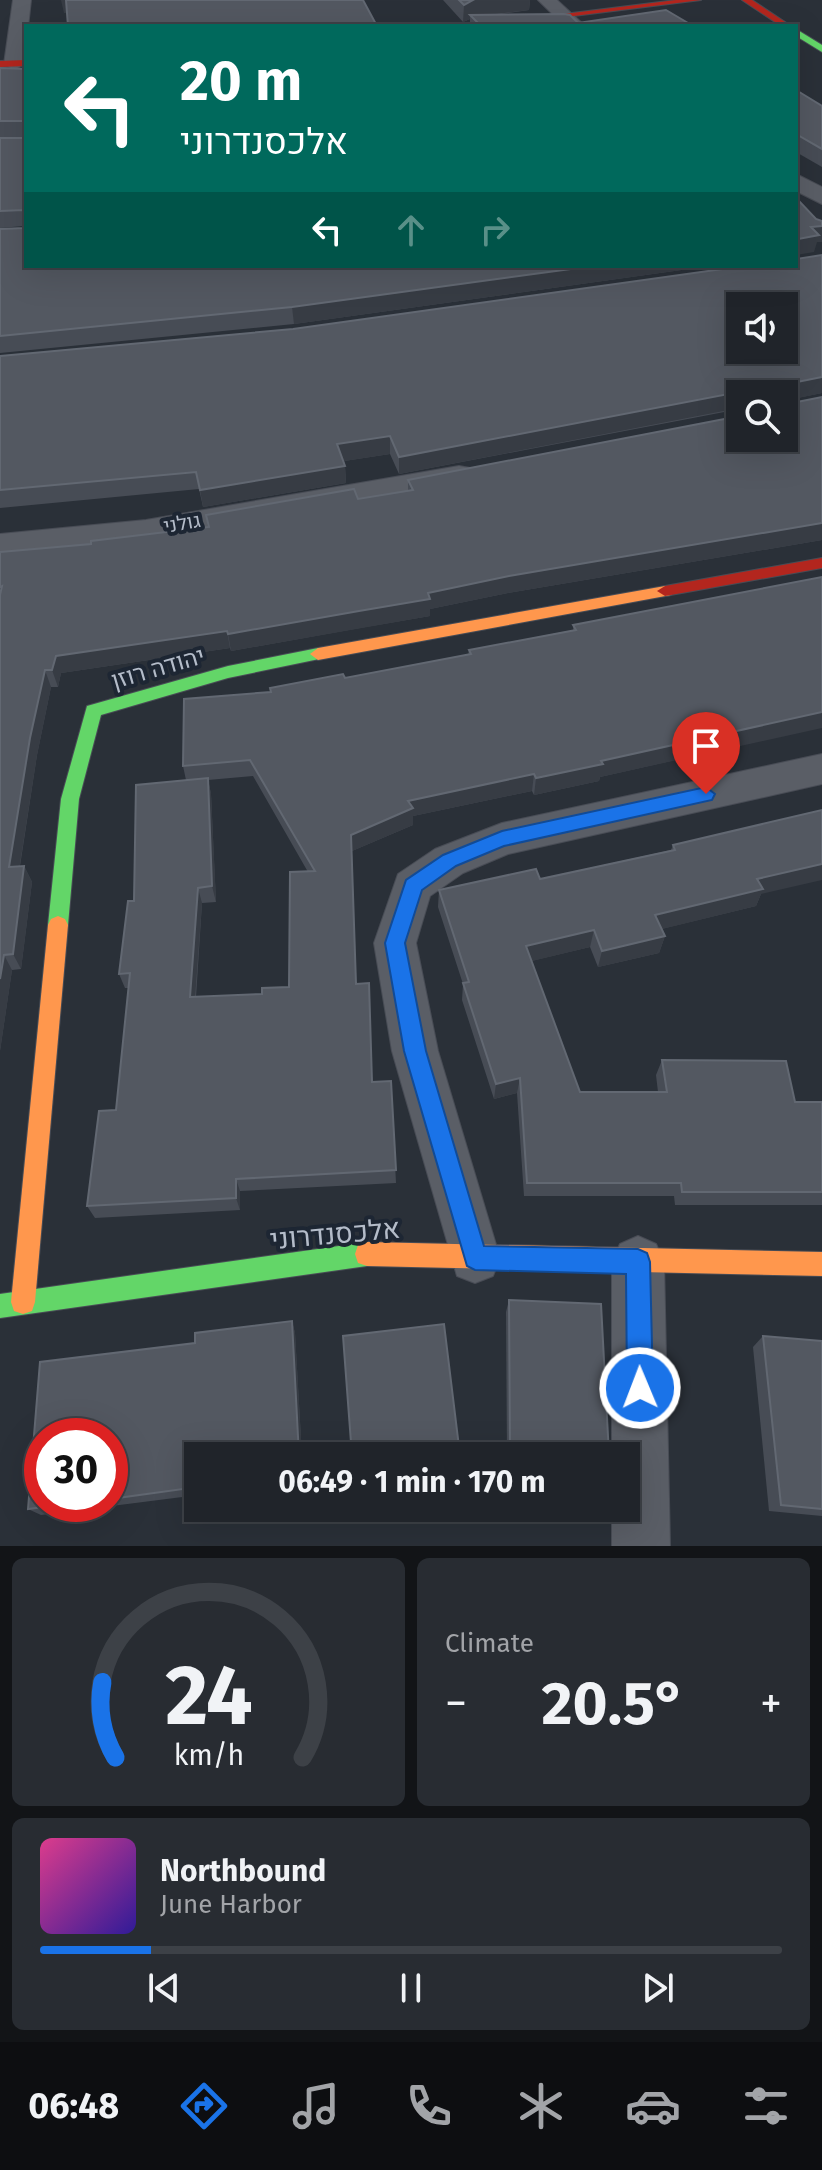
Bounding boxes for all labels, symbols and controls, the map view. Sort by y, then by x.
text: 20 m [180,48,302,115]
icon: left [48,56,152,160]
text: אלכסנדרוני [180,120,348,164]
icon: left [305,208,349,252]
icon: ahead [389,208,433,252]
icon: right [473,208,517,252]
map controls [726,292,798,452]
button: sound [726,292,798,364]
button: search [726,380,798,452]
street label: גולני [162,508,202,538]
street label: יהודה רוזן [108,641,208,695]
pin [672,712,740,794]
icon: arrive [684,724,728,768]
street label: אלכסנדרוני [269,1212,401,1256]
position arrow [598,1346,682,1430]
speed limit sign: 30 [24,1418,128,1522]
text: 06:49 · 1 min · 170 m [278,1464,546,1500]
text: Climate [445,1628,534,1659]
text: 24 [165,1646,252,1746]
text: 20.5° [542,1668,685,1740]
text: − [445,1677,467,1730]
text: + [760,1677,782,1730]
text: km/h [173,1738,244,1773]
text: Northbound [160,1853,326,1889]
text: June Harbor [160,1889,302,1920]
icon: previous [142,1966,186,2010]
icon: pause [389,1966,433,2010]
icon: next [636,1966,680,2010]
icon: directions [176,2078,232,2134]
icon: music [288,2078,344,2134]
icon: phone [401,2078,457,2134]
icon: climate [513,2078,569,2134]
icon: car [625,2078,681,2134]
icon: filters [738,2078,794,2134]
text: 06:48 [28,2084,119,2128]

